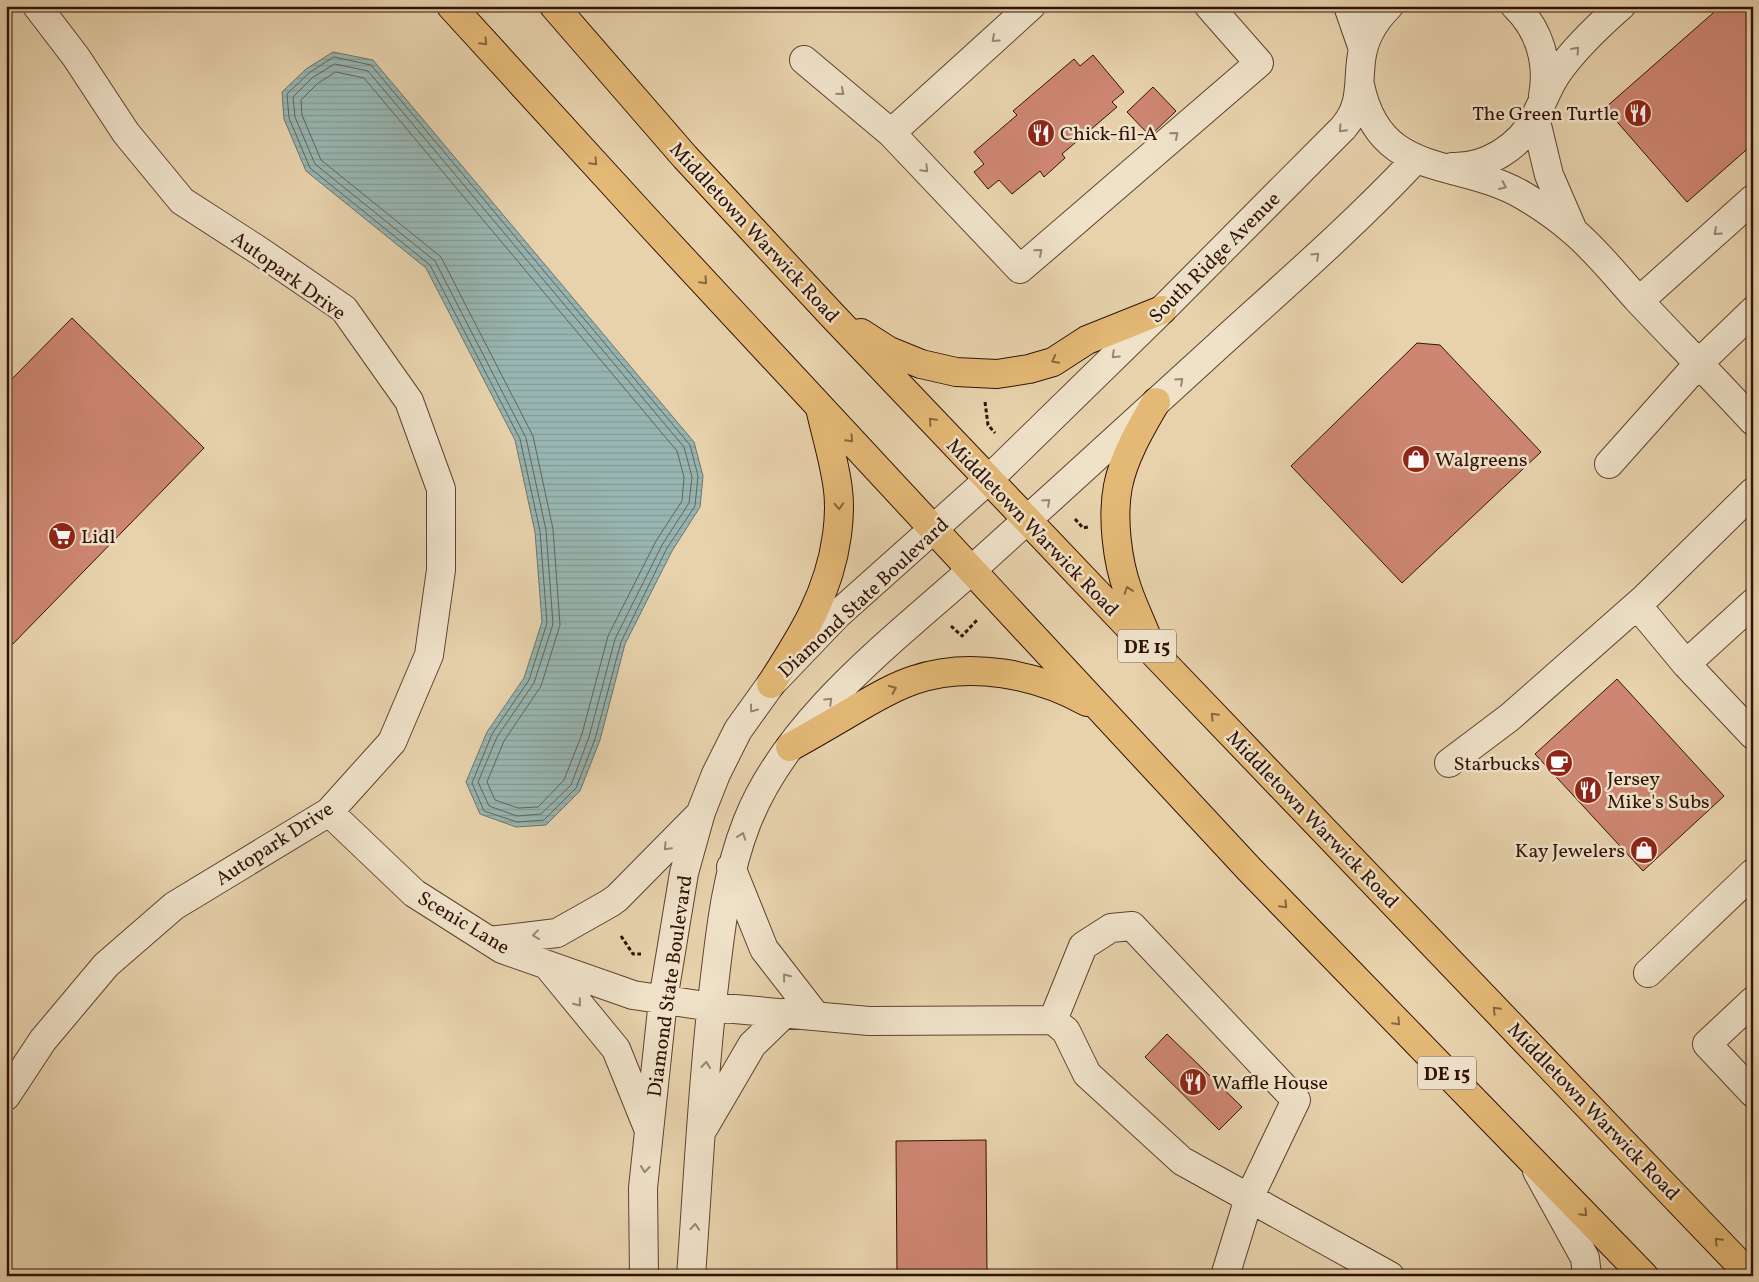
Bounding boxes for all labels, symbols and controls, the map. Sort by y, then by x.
one-way arrow [992,33,1001,42]
one-way arrow [478,37,487,46]
one-way arrow [1571,46,1580,55]
one-way arrow [835,86,844,94]
restaurant icon: The Green Turtle [1623,98,1653,128]
place label: The Green Turtle [1472,101,1619,129]
restaurant icon: Chick-fil-A [1026,118,1056,148]
place label: Chick-fil-A [1060,121,1158,149]
one-way arrow [1339,123,1348,132]
one-way arrow [1170,132,1179,141]
street label: Middletown Warwick Road [662,137,845,330]
one-way arrow [588,156,597,165]
one-way arrow [919,163,928,172]
one-way arrow [1498,180,1507,191]
street label: South Ridge Avenue [1143,186,1288,331]
street label: Autopark Drive [225,225,351,328]
one-way arrow [1713,226,1722,235]
one-way arrow [1033,249,1042,258]
one-way arrow [1310,253,1319,262]
one-way arrow [698,276,707,285]
one-way arrow [1112,349,1121,358]
one-way arrow [1051,354,1060,364]
one-way arrow [1174,378,1183,387]
one-way arrow [929,418,938,427]
one-way arrow [844,433,853,442]
street label: Middletown Warwick Road [939,433,1124,624]
shop icon: Walgreens [1401,444,1431,474]
place label: Walgreens [1435,447,1528,475]
one-way arrow [1041,499,1050,508]
one-way arrow [834,502,845,510]
street label: Diamond State Boulevard [773,512,956,685]
supermarket icon: Lidl [47,521,77,551]
place label: Lidl [81,524,115,552]
one-way arrow [1124,586,1134,594]
road number: DE 15 [1118,630,1176,662]
one-way arrow [888,684,897,695]
one-way arrow [824,697,833,706]
one-way arrow [750,703,759,713]
one-way arrow [1211,713,1220,722]
street label: Middletown Warwick Road [1219,725,1404,916]
cafe icon: Starbucks [1544,748,1574,778]
place label: Starbucks [1453,751,1540,779]
place label: Jersey Mike's Subs [1607,766,1710,817]
restaurant icon: Jersey Mike's Subs [1573,775,1603,805]
street label: Autopark Drive [210,796,340,893]
one-way arrow [736,832,746,841]
shop icon: Kay Jewelers [1629,835,1659,865]
place label: Kay Jewelers [1515,838,1625,866]
one-way arrow [664,841,673,850]
street label: Diamond State Boulevard [642,873,700,1099]
street label: Scenic Lane [412,885,514,962]
one-way arrow [1278,899,1287,908]
one-way arrow [531,929,539,940]
one-way arrow [783,974,792,983]
one-way arrow [572,997,580,1006]
one-way arrow [1493,1006,1502,1015]
one-way arrow [1391,1016,1400,1025]
street label: Middletown Warwick Road [1500,1017,1685,1208]
road number: DE 15 [1418,1056,1476,1090]
one-way arrow [700,1061,711,1069]
restaurant icon: Waffle House [1178,1067,1208,1097]
place label: Waffle House [1212,1070,1328,1098]
one-way arrow [640,1165,651,1173]
one-way arrow [1578,1208,1587,1217]
one-way arrow [689,1223,700,1231]
one-way arrow [1715,1237,1724,1246]

